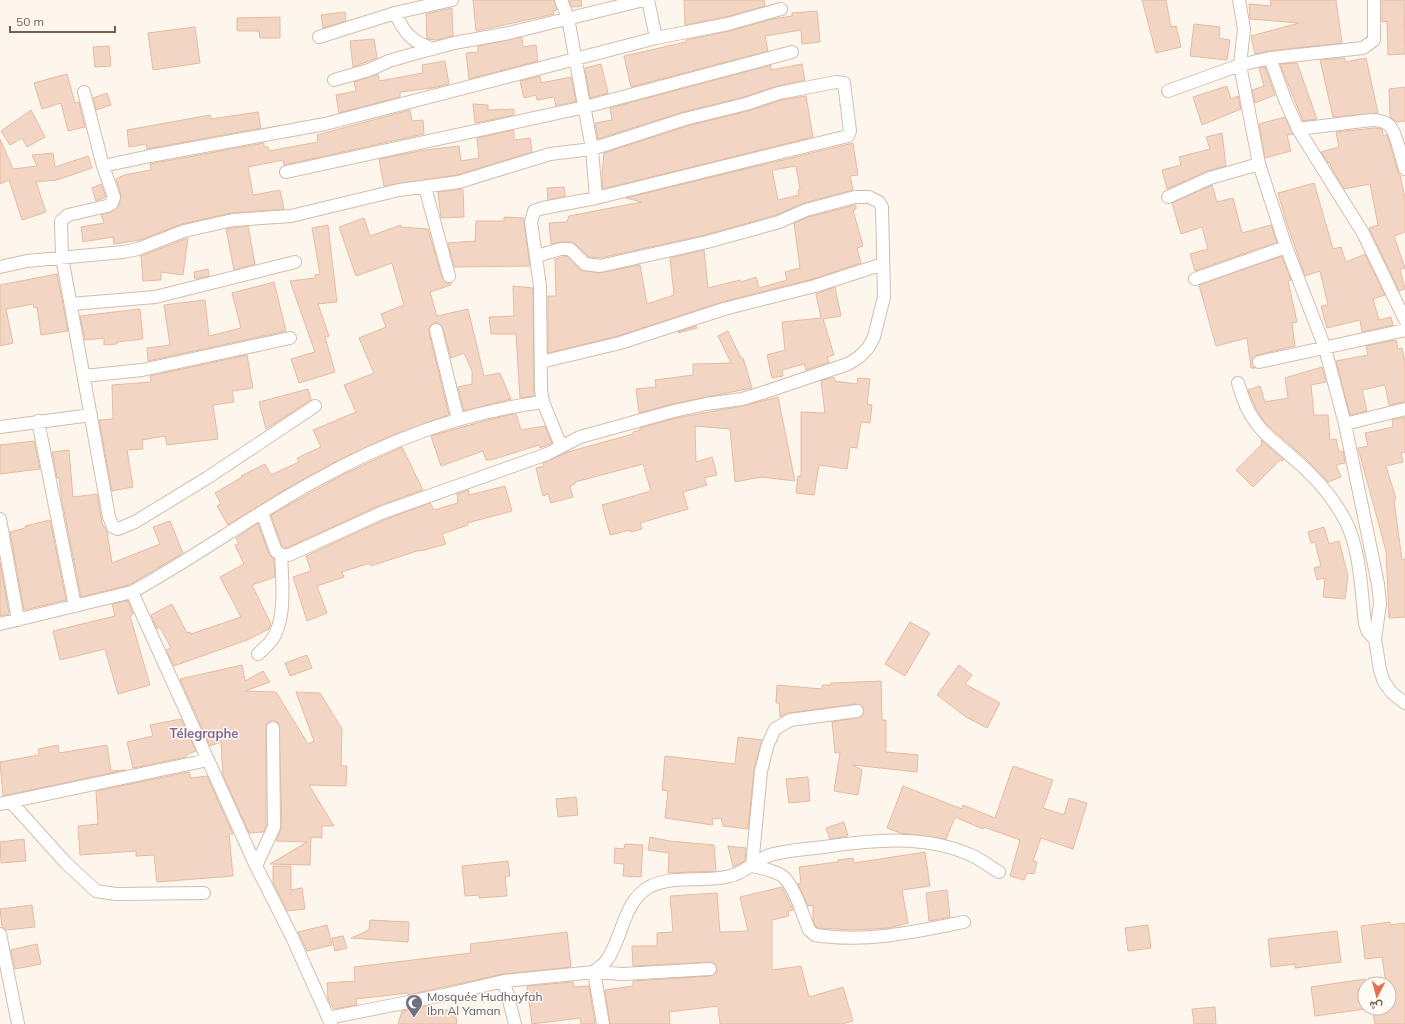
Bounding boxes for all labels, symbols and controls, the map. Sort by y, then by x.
scale bar [10,8,115,34]
text: 50 m [16,14,44,29]
district label: Télegraphe [170,725,238,741]
north arrow [1357,976,1397,1016]
place label: Mosquée Hudhayfah Ibn Al Yaman [427,989,543,1018]
mosque icon: Mosquée Hudhayfah Ibn Al Yaman [404,993,424,1018]
text: ش [1369,998,1383,1014]

